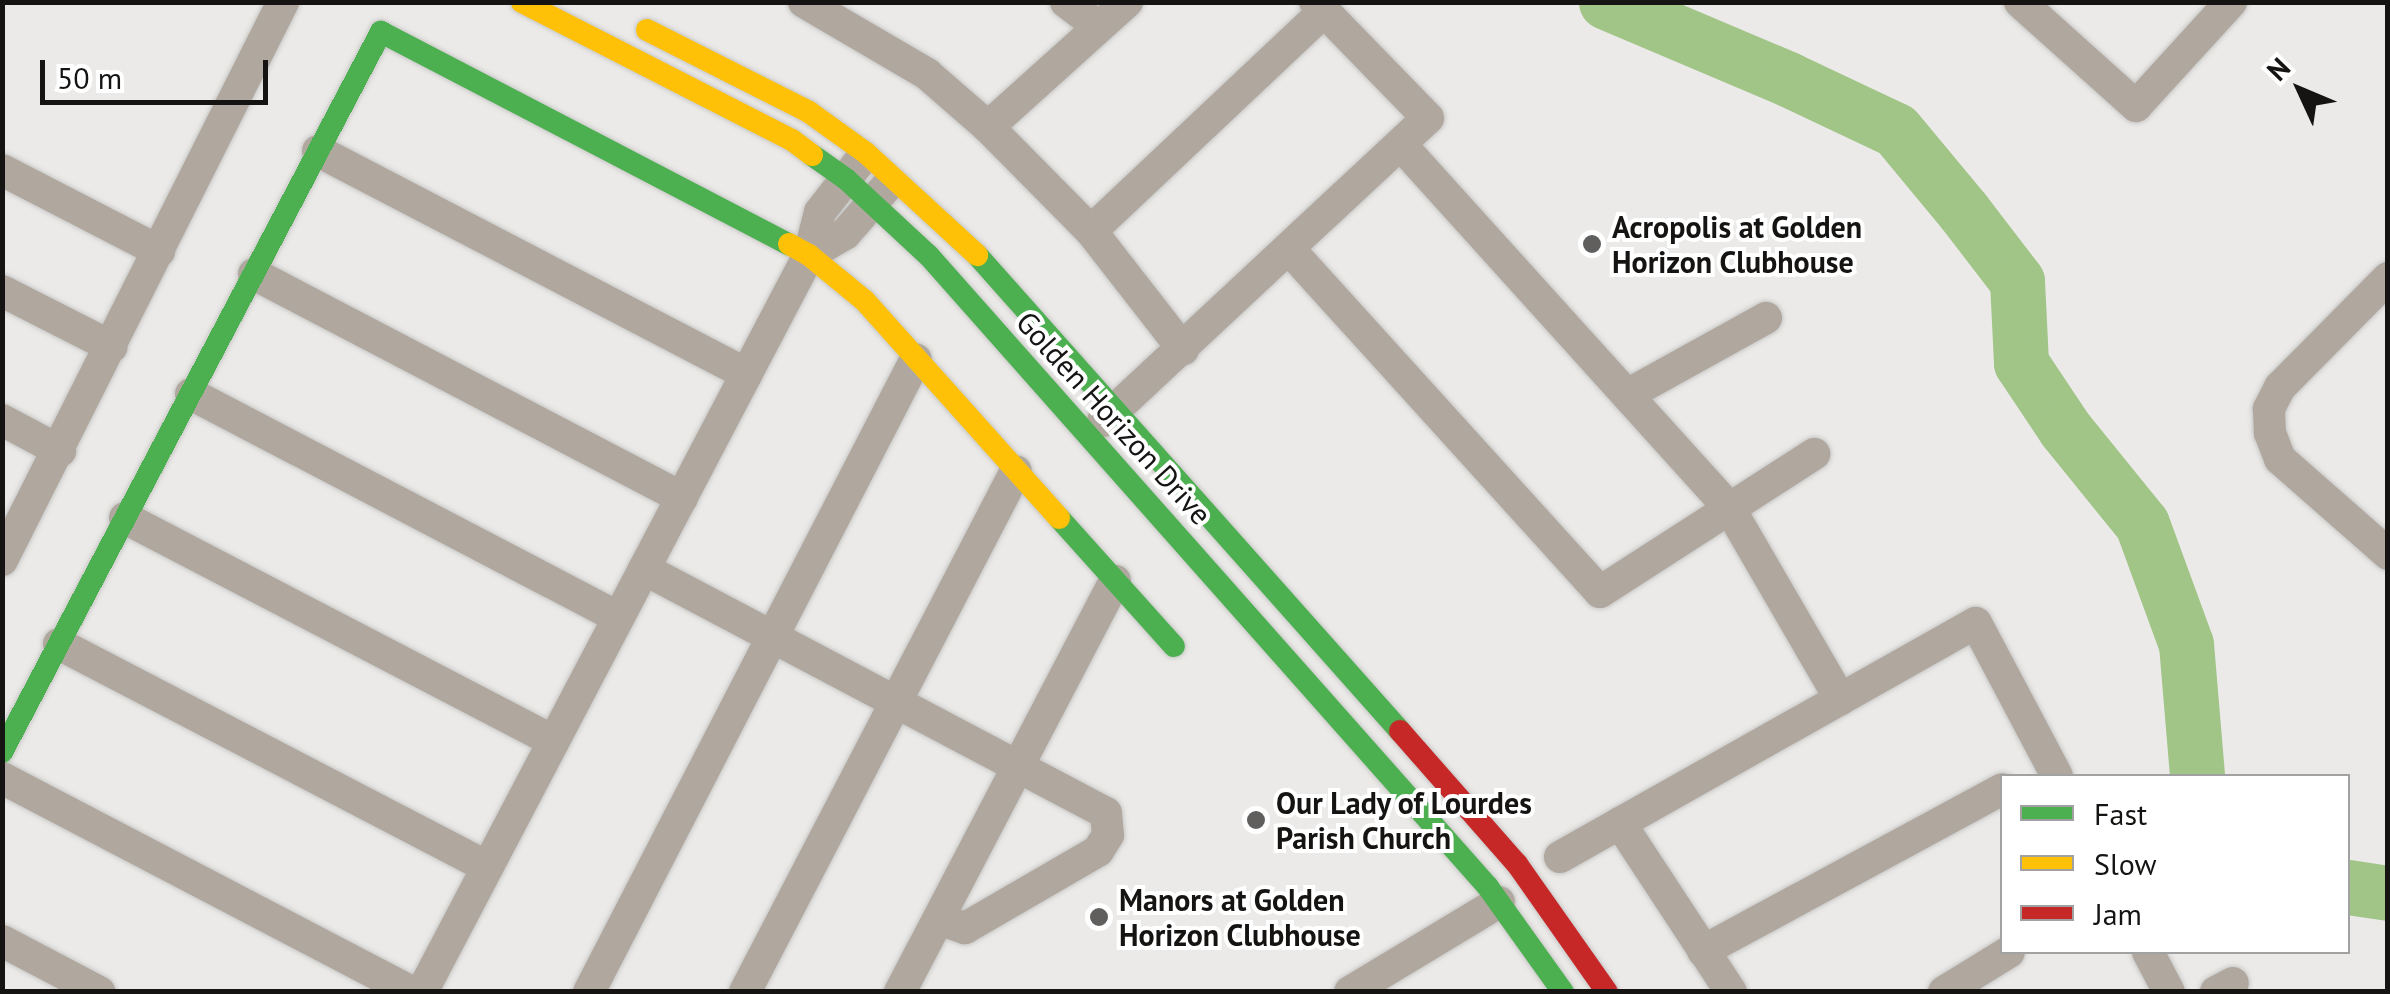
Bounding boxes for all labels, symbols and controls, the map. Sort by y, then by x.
scale bar [45,40,272,102]
north arrow [2250,40,2350,140]
text: N [2258,49,2298,88]
text: 50 m [57,58,122,97]
place label: Acropolis at Golden Horizon Clubhouse [1612,209,1863,280]
marker: Acropolis at Golden Horizon Clubhouse [1581,233,1603,255]
street label: Golden Horizon Drive [1009,304,1219,532]
legend [2000,774,2350,954]
place label: Our Lady of Lourdes Parish Church [1276,785,1533,856]
text: Fast [2094,794,2147,833]
marker: Our Lady of Lourdes Parish Church [1245,809,1267,831]
text: Slow [2094,844,2157,883]
place label: Manors at Golden Horizon Clubhouse [1119,882,1361,952]
text: Jam [2094,894,2142,933]
marker: Manors at Golden Horizon Clubhouse [1088,906,1110,928]

